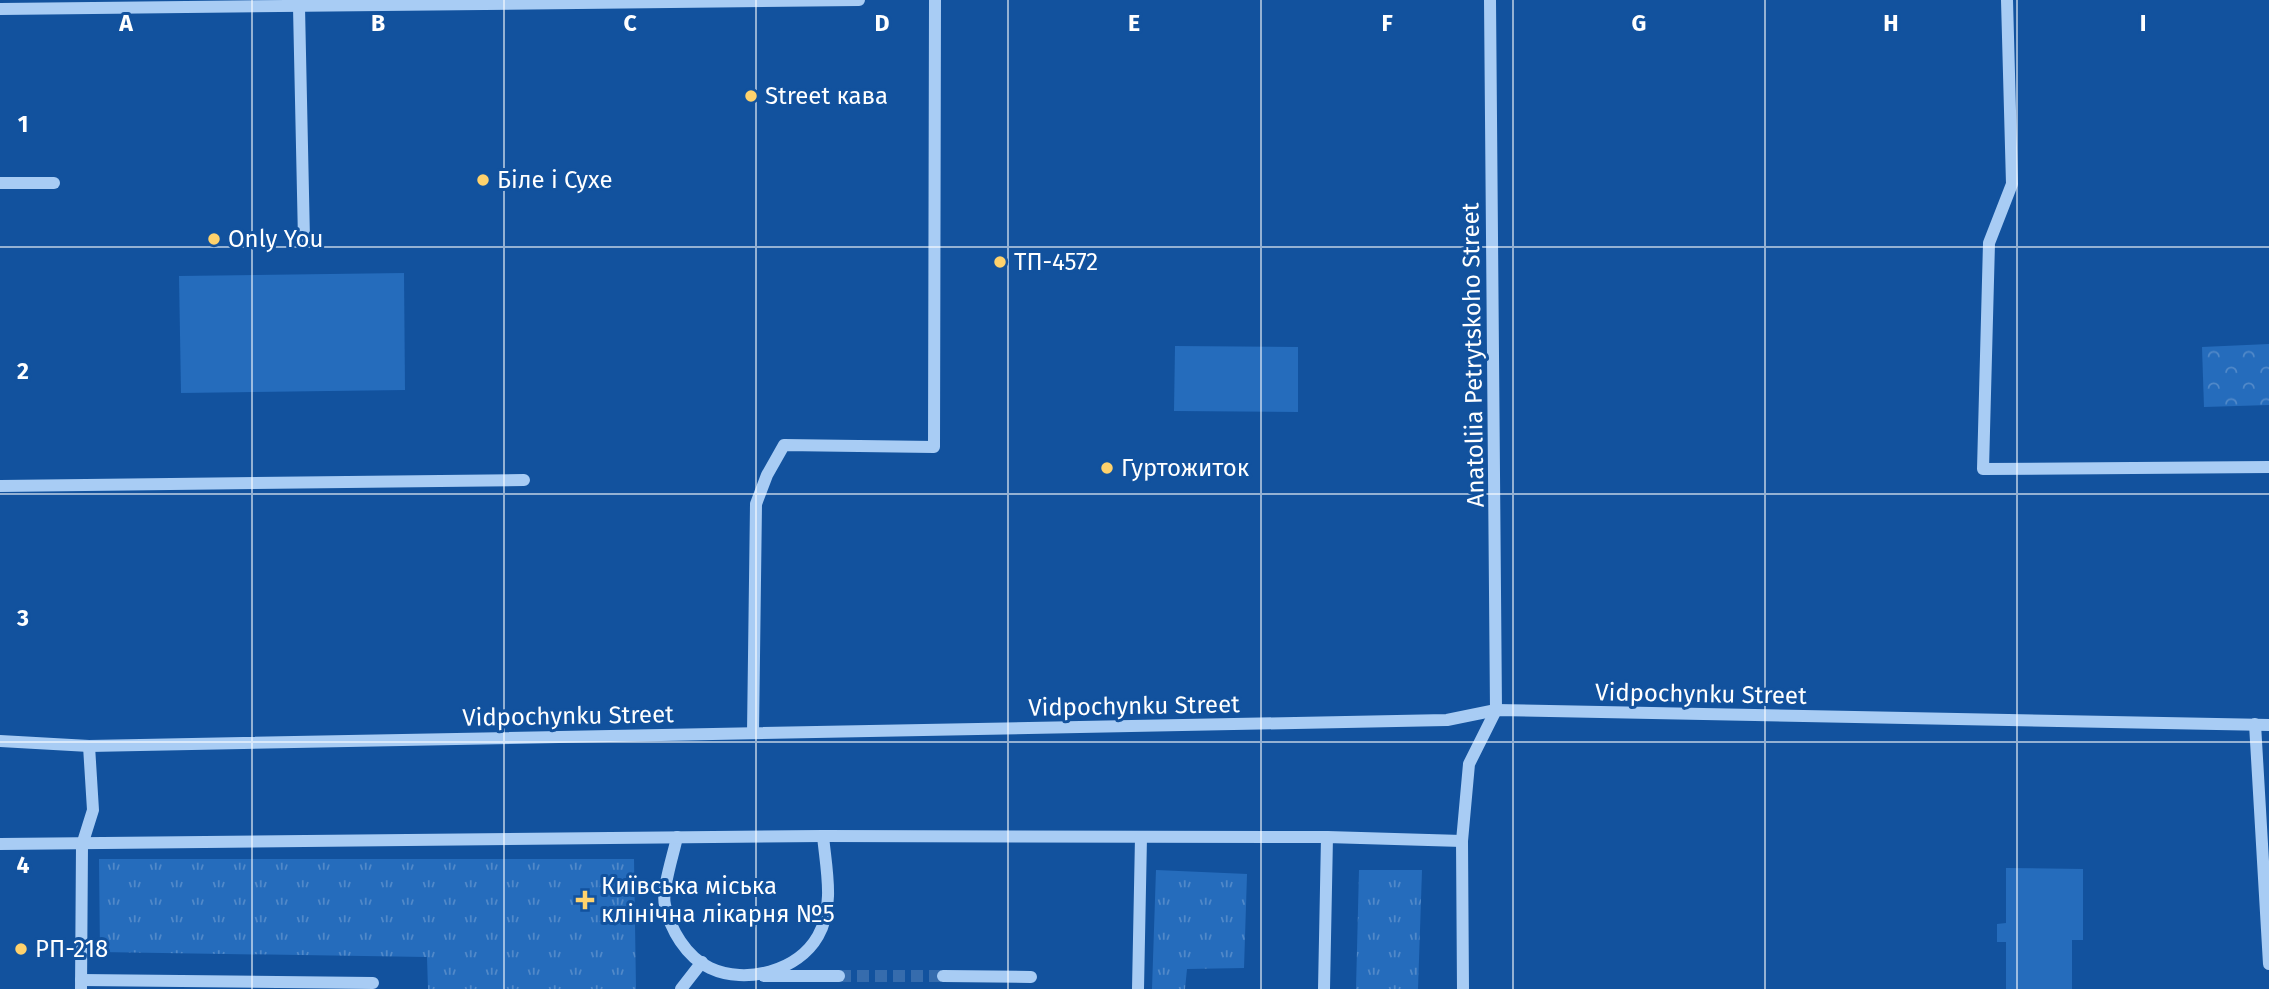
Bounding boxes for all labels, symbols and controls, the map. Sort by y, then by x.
text: A [118,9,133,37]
text: B [371,9,385,37]
text: C [623,9,637,37]
text: D [875,9,890,37]
text: E [1128,9,1140,37]
text: F [1381,9,1393,37]
text: G [1632,9,1646,37]
text: H [1883,9,1899,37]
text: I [2140,9,2146,37]
place label: Street кава [765,82,888,110]
marker: Street кава [743,88,759,104]
text: 1 [18,110,28,138]
place label: Біле і Сухе [497,166,613,194]
marker: Біле і Сухе [475,172,491,188]
street label: Anatoliia Petrytskoho Street [1456,202,1490,508]
place label: Only You [228,225,323,253]
marker: Only You [206,231,222,247]
place label: ТП-4572 [1014,248,1098,276]
marker: ТП-4572 [992,254,1008,270]
text: 2 [17,357,29,385]
place label: Гуртожиток [1121,454,1250,482]
marker: Гуртожиток [1099,460,1115,476]
text: 3 [16,604,29,632]
street label: Vidpochynku Street [1595,678,1807,710]
street label: Vidpochynku Street [1028,690,1240,722]
street label: Vidpochynku Street [462,700,674,732]
text: 4 [17,851,30,879]
place label: Київська міська клінічна лікарня №5 [601,872,835,928]
marker: Київська міська клінічна лікарня №5 [575,890,595,910]
place label: РП-218 [35,935,108,963]
marker: РП-218 [13,941,29,957]

